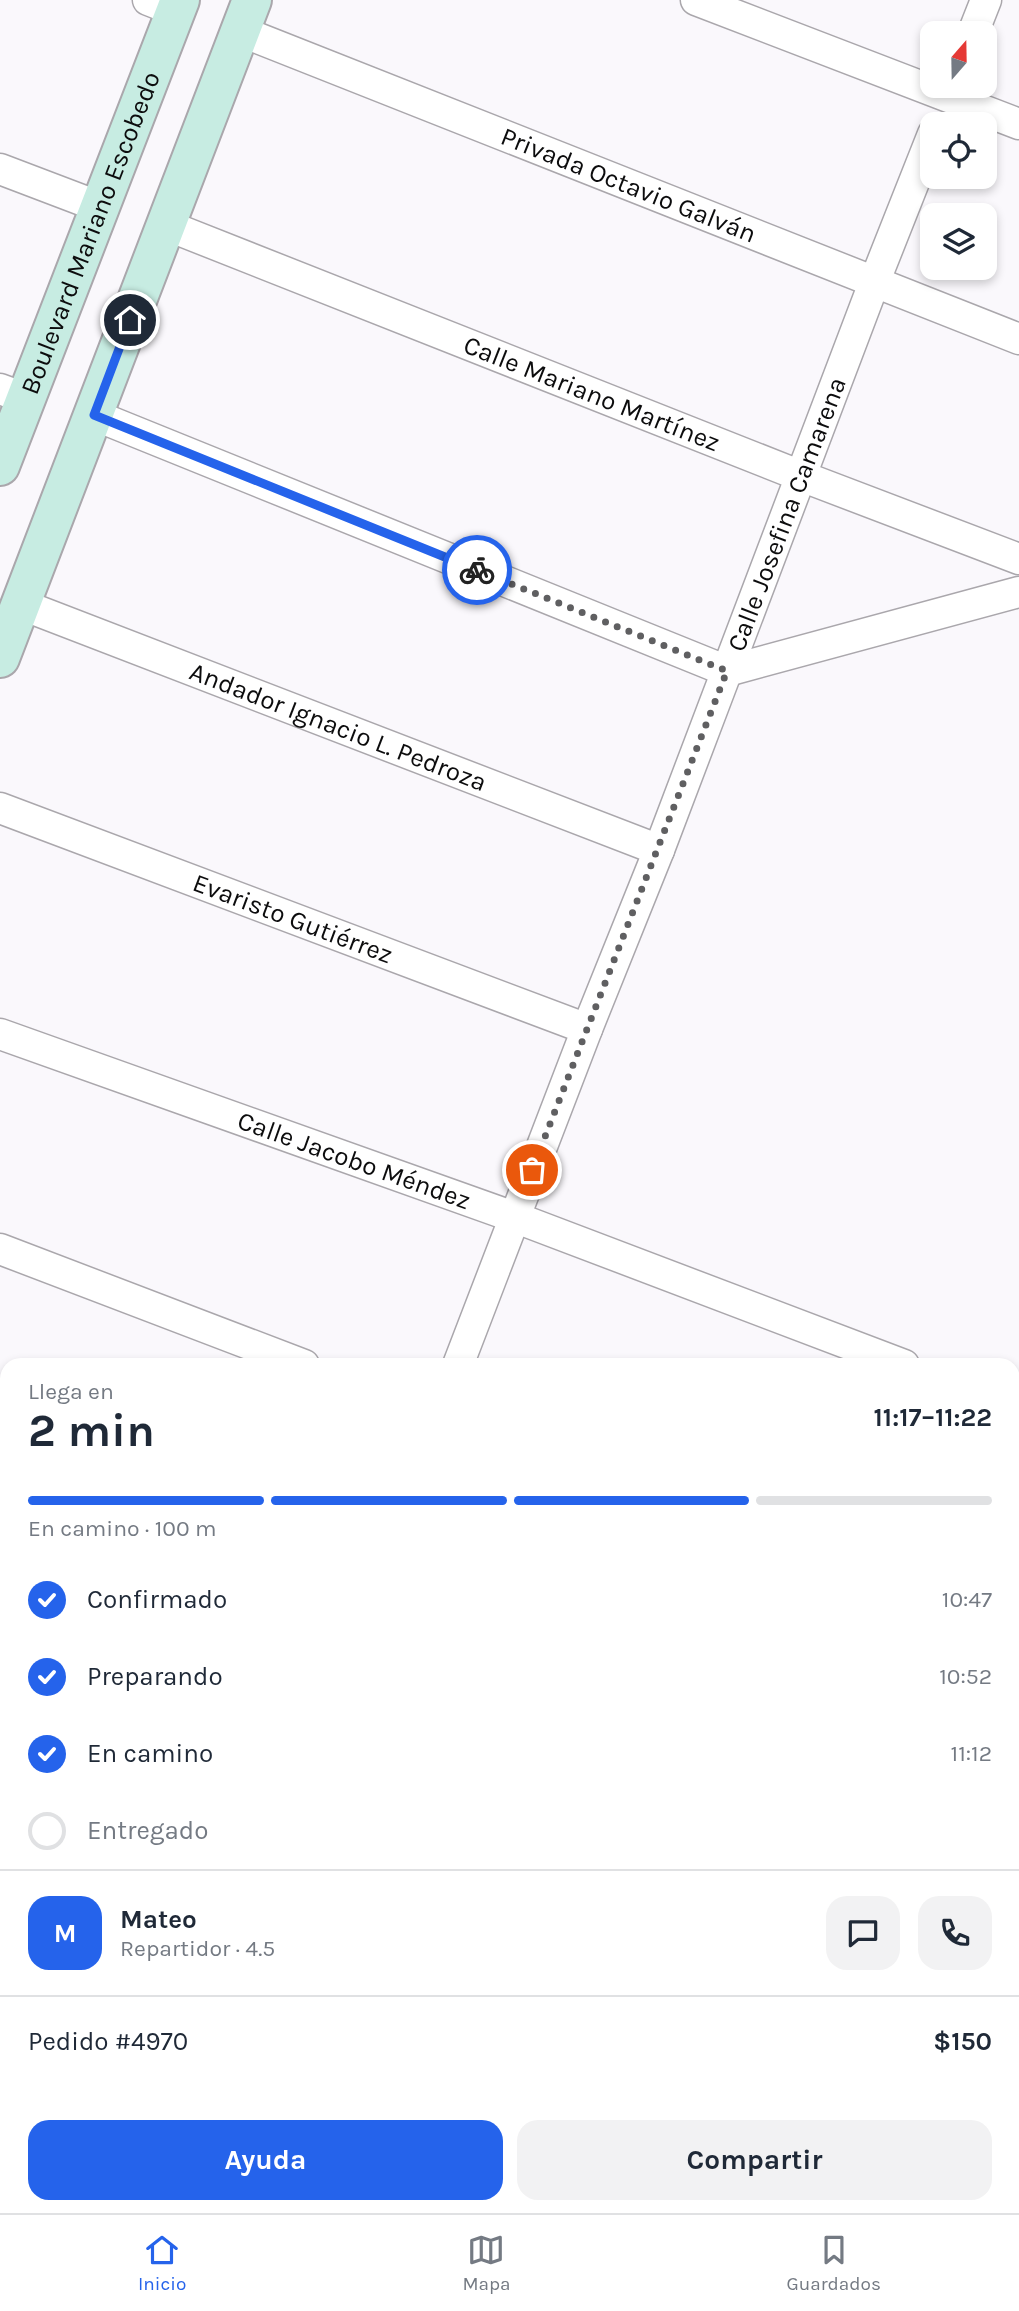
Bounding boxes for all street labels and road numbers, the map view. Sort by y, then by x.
street label: Boulevard Mariano Escobedo [14,67,167,399]
street label: Privada Octavio Galván [496,121,761,250]
street label: Calle Mariano Martínez [459,329,724,458]
street label: Calle Josefina Camarena [721,373,853,656]
street label: Andador Ignacio L. Pedroza [185,656,491,798]
street label: Evaristo Gutiérrez [189,867,397,970]
street label: Calle Jacobo Méndez [234,1105,475,1216]

